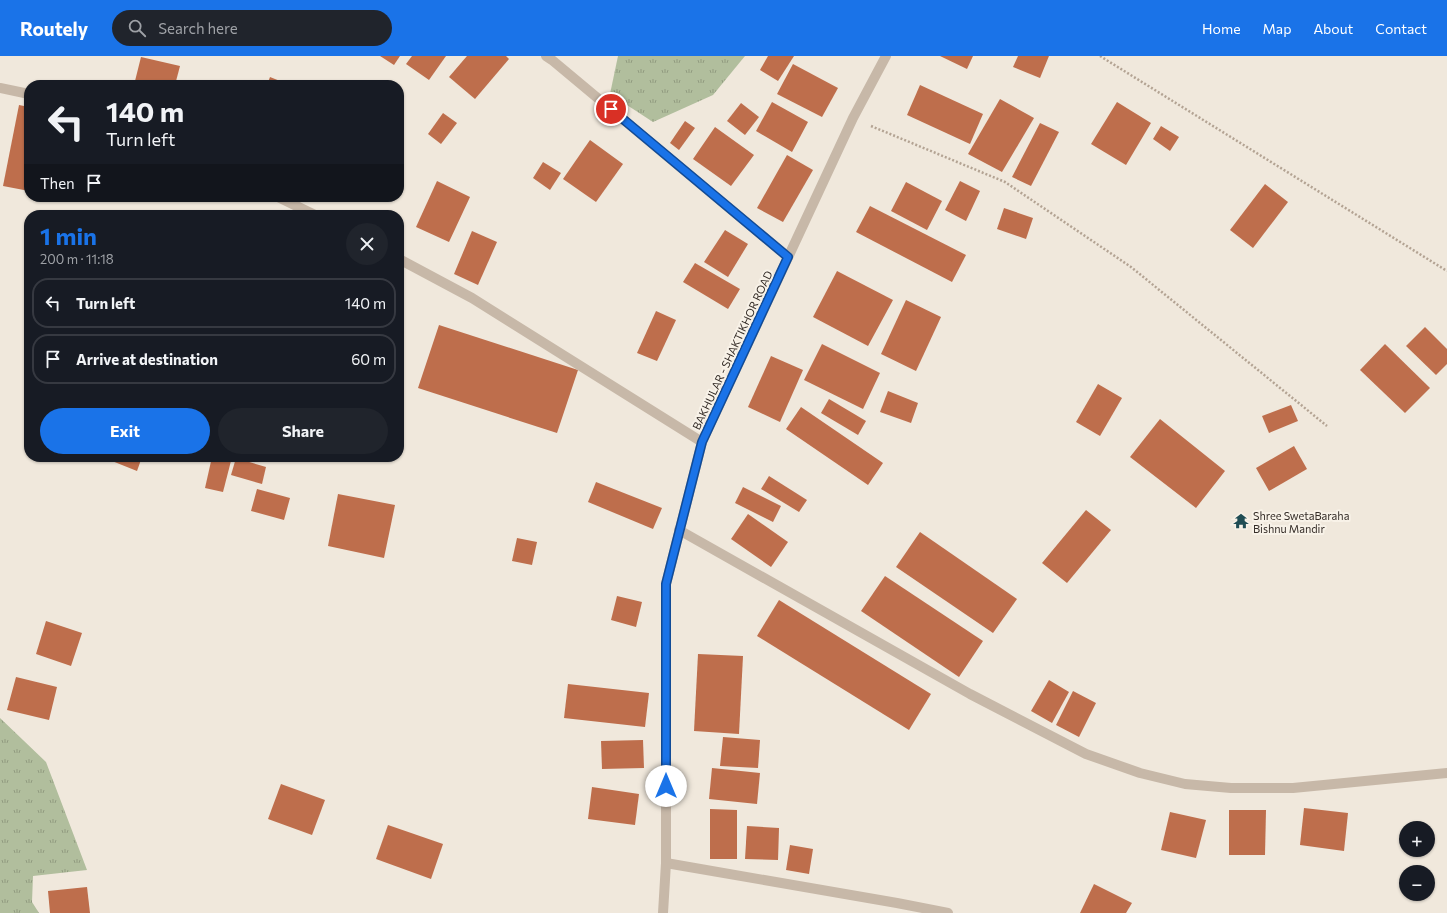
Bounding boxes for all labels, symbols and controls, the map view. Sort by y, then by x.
search box [112,10,392,46]
text: Routely [20,17,88,40]
icon: search [126,17,148,39]
text: Search here [158,19,238,37]
text: Home [1202,20,1241,37]
text: Map [1263,20,1291,37]
text: About [1313,20,1353,37]
text: Contact [1375,20,1427,37]
pin [594,92,628,126]
text: 140 m [106,94,184,128]
icon: left [40,96,92,148]
icon: arrive [600,98,622,120]
text: Turn left [106,128,175,150]
icon: arrive [83,172,105,194]
text: Then [40,174,75,192]
text: 1 min [40,221,97,250]
button: close [346,223,388,265]
text: 200 m · 11:18 [40,251,114,267]
street label: BAKHULAR - SHAKTIKHOR ROAD [689,268,775,432]
icon: left [42,292,64,314]
text: Turn left [76,294,135,312]
text: 140 m [345,294,386,312]
icon: arrive [42,348,64,370]
text: Arrive at destination [76,350,218,368]
text: 60 m [351,350,386,368]
button: Exit [40,408,210,454]
button: Share [218,408,388,454]
place label: Shree SwetaBaraha Bishnu Mandir [1253,509,1349,535]
temple icon: Shree SwetaBaraha Bishnu Mandir [1232,512,1250,530]
position arrow [645,765,687,807]
map controls [1399,821,1435,901]
button: + [1399,821,1435,857]
button: − [1399,865,1435,901]

